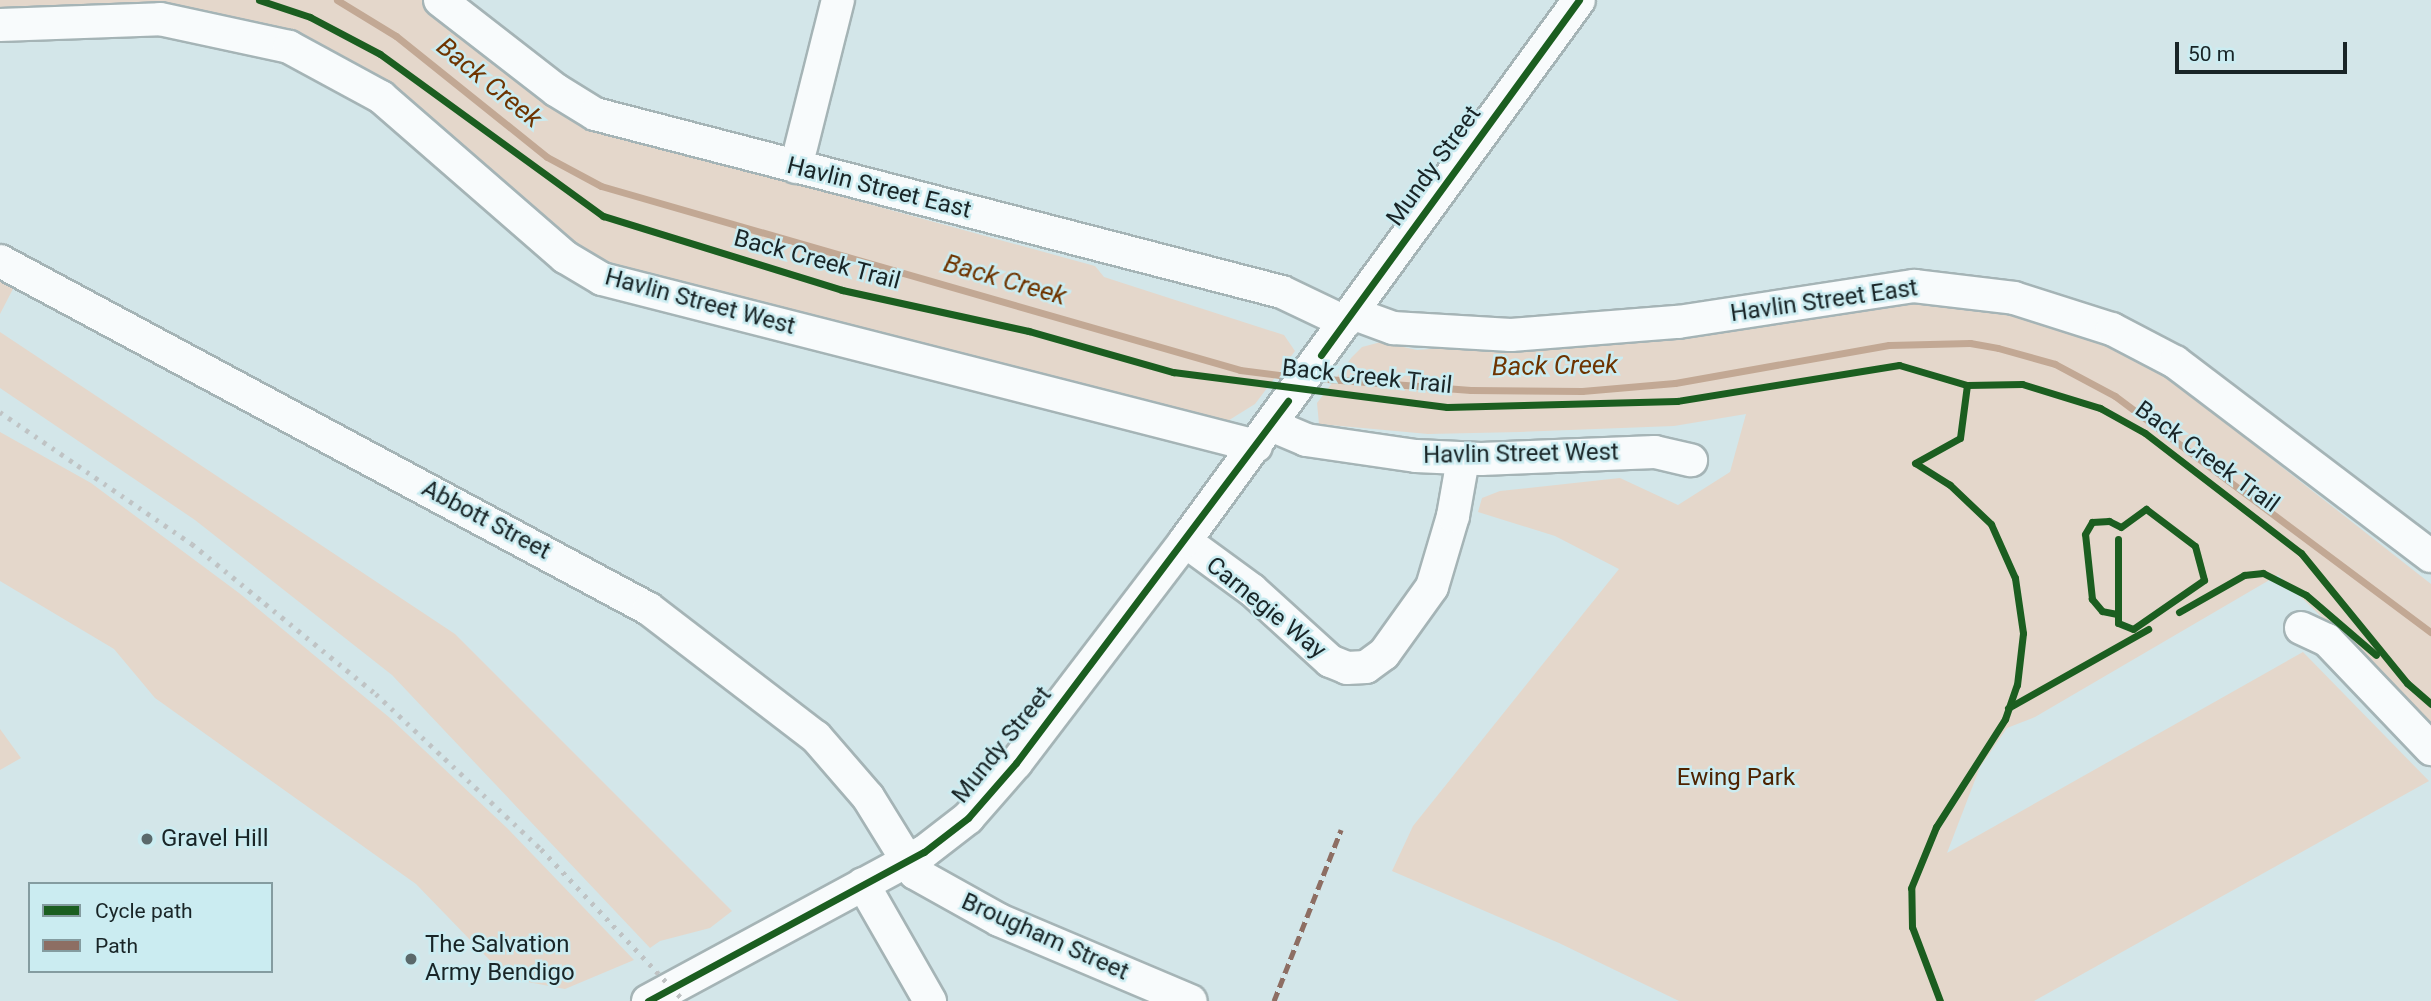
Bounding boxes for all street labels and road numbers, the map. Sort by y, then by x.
street label: Mundy Street [1381,100,1487,232]
street label: Havlin Street East [784,151,974,225]
street label: Back Creek Trail [730,224,904,296]
street label: Havlin Street West [602,263,798,341]
street label: Havlin Street East [1729,274,1919,328]
street label: Back Creek Trail [1280,354,1454,400]
street label: Back Creek Trail [2129,395,2285,519]
street label: Havlin Street West [1423,438,1619,470]
street label: Abbott Street [417,474,555,566]
street label: Carnegie Way [1200,551,1332,665]
street label: Mundy Street [946,681,1058,809]
street label: Brougham Street [957,887,1133,987]

